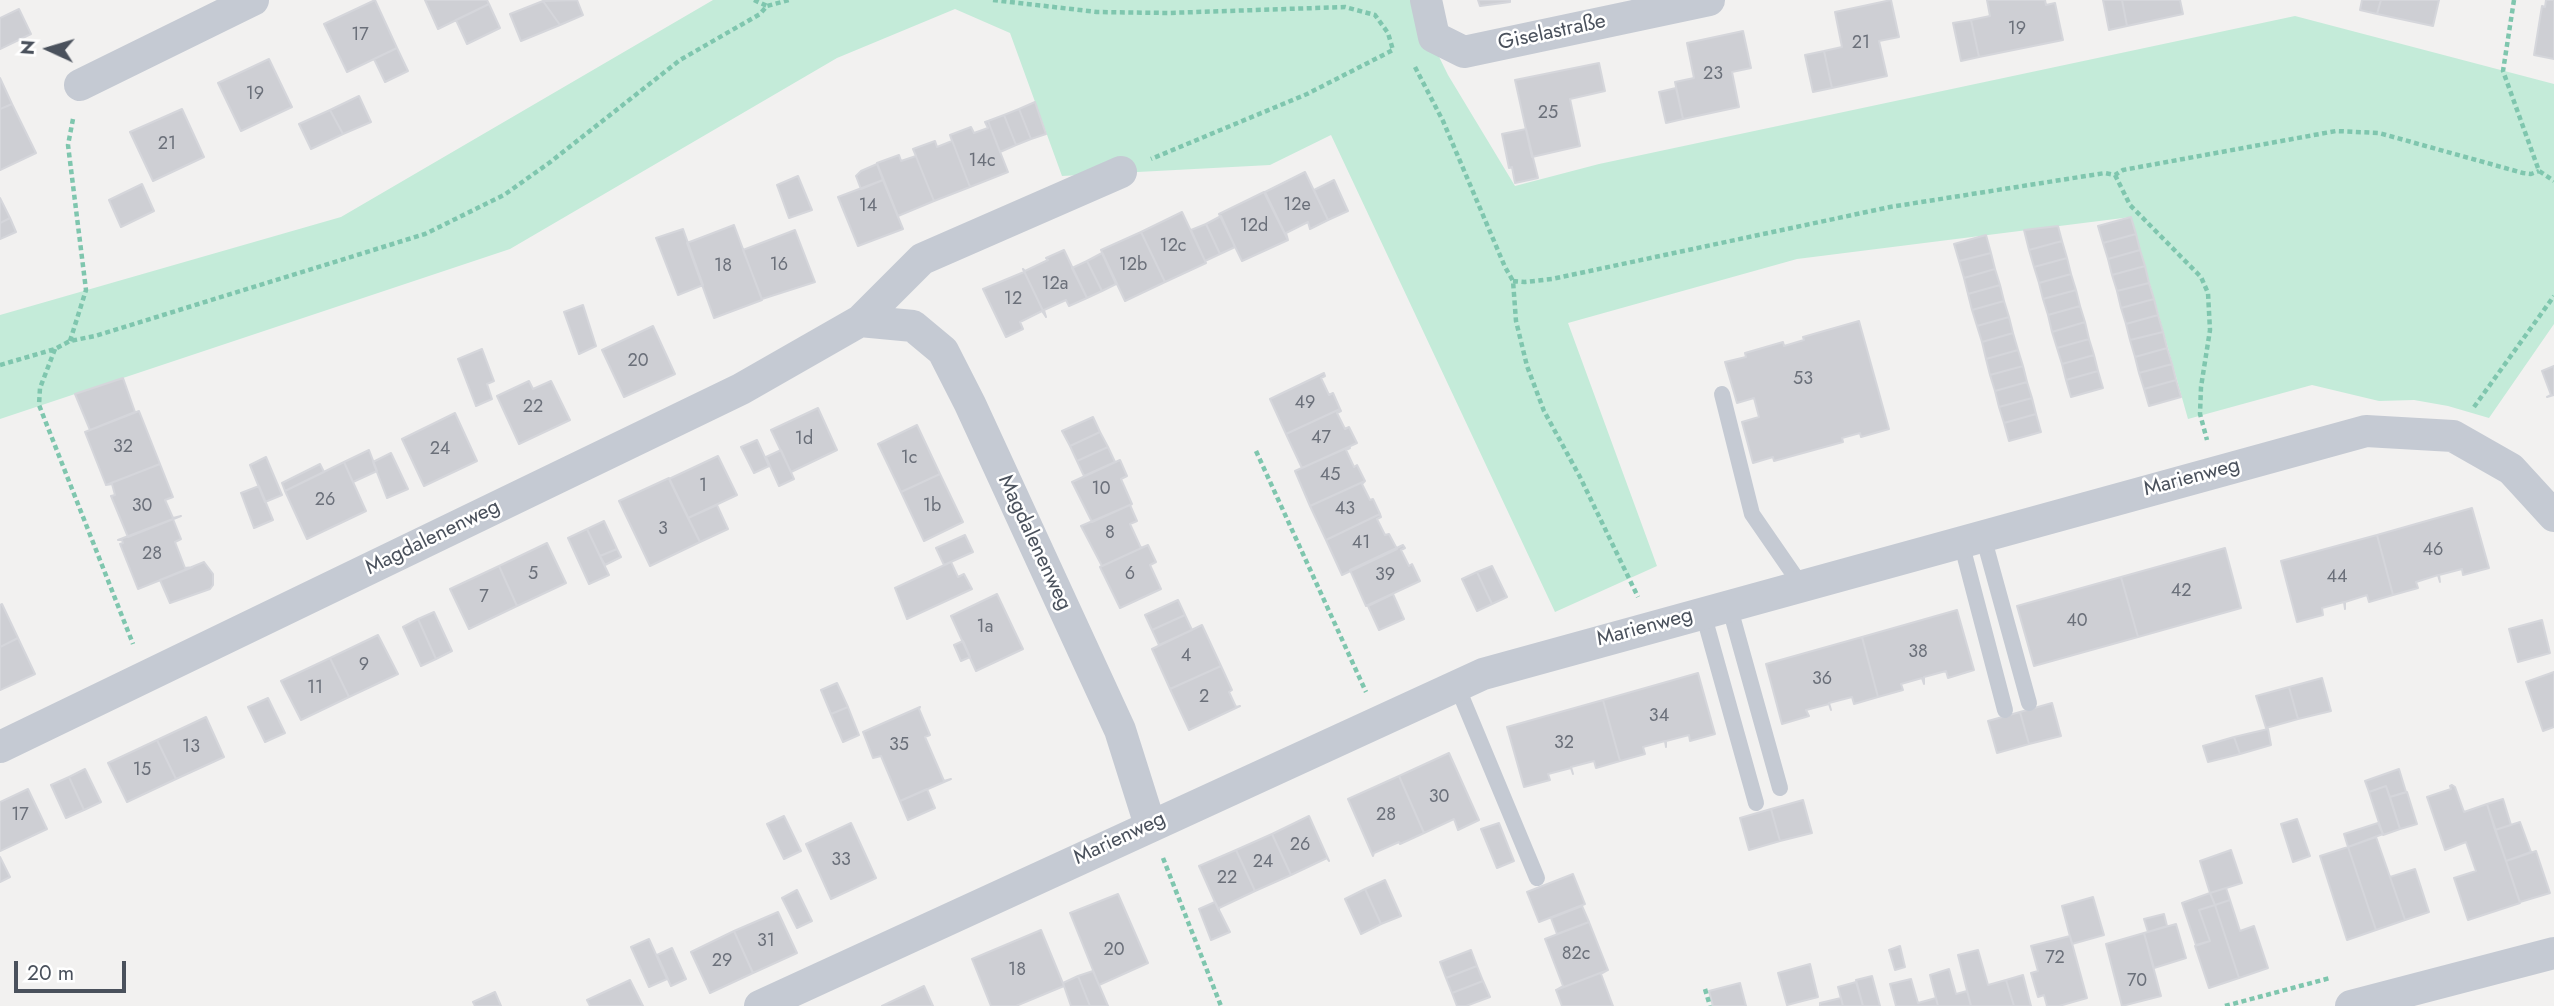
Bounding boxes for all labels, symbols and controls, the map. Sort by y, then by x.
street label: Giselastraße [1496,9,1608,57]
north arrow [14,14,84,84]
house number: 19 [2008,19,2026,41]
house number: 17 [351,25,369,47]
house number: 21 [1852,33,1870,55]
text: N [14,39,42,56]
house number: 23 [1703,64,1723,86]
house number: 19 [246,84,264,106]
house number: 25 [1538,103,1558,125]
house number: 21 [158,134,176,156]
house number: 14c [968,151,996,173]
house number: 12e [1283,195,1311,217]
house number: 14 [859,196,877,218]
house number: 12d [1240,216,1268,238]
house number: 12c [1160,236,1186,258]
house number: 16 [770,255,788,277]
house number: 12b [1119,255,1147,277]
house number: 18 [714,256,732,278]
house number: 12a [1042,274,1068,296]
house number: 12 [1004,289,1022,311]
house number: 20 [627,351,649,373]
house number: 53 [1793,369,1813,391]
house number: 49 [1295,393,1315,415]
house number: 22 [523,397,543,419]
house number: 47 [1311,428,1331,450]
house number: 1d [795,429,813,451]
house number: 32 [113,437,133,459]
house number: 24 [430,439,450,461]
house number: 1c [901,448,917,470]
street label: Marienweg [2141,453,2243,503]
house number: 45 [1320,465,1340,487]
street label: Magdalenenweg [992,471,1076,615]
house number: 1 [699,476,707,498]
house number: 10 [1092,479,1110,501]
house number: 26 [315,490,335,512]
street label: Magdalenenweg [362,495,504,581]
house number: 30 [132,496,152,518]
house number: 1b [923,496,941,518]
house number: 43 [1335,499,1355,521]
house number: 3 [658,519,668,541]
house number: 8 [1105,523,1115,545]
house number: 41 [1352,533,1370,555]
house number: 46 [2423,540,2443,562]
house number: 28 [142,544,162,566]
house number: 5 [528,564,538,586]
house number: 6 [1125,564,1135,586]
house number: 39 [1375,565,1395,587]
house number: 44 [2327,567,2347,589]
house number: 42 [2171,581,2191,603]
house number: 7 [479,587,489,609]
street label: Marienweg [1594,603,1696,653]
house number: 40 [2066,611,2088,633]
house number: 1a [977,617,993,639]
house number: 38 [1908,642,1928,664]
house number: 4 [1181,646,1191,668]
house number: 9 [359,655,369,677]
house number: 36 [1812,669,1832,691]
house number: 11 [307,678,323,700]
house number: 2 [1199,687,1209,709]
house number: 34 [1649,706,1669,728]
house number: 32 [1554,733,1574,755]
house number: 35 [889,735,909,757]
house number: 13 [182,737,200,759]
house number: 15 [133,760,151,782]
house number: 30 [1429,787,1449,809]
house number: 17 [11,805,29,827]
house number: 28 [1376,805,1396,827]
street label: Marienweg [1070,807,1170,871]
house number: 26 [1290,835,1310,857]
house number: 33 [831,850,851,872]
house number: 24 [1253,852,1273,874]
house number: 22 [1217,868,1237,890]
house number: 31 [757,931,775,953]
house number: 20 [1103,940,1125,962]
house number: 82c [1562,944,1590,966]
scale bar [18,946,130,990]
house number: 72 [2045,948,2065,970]
house number: 29 [712,951,732,973]
text: 20 m [27,958,74,988]
house number: 18 [1008,960,1026,982]
house number: 70 [2127,971,2147,993]

